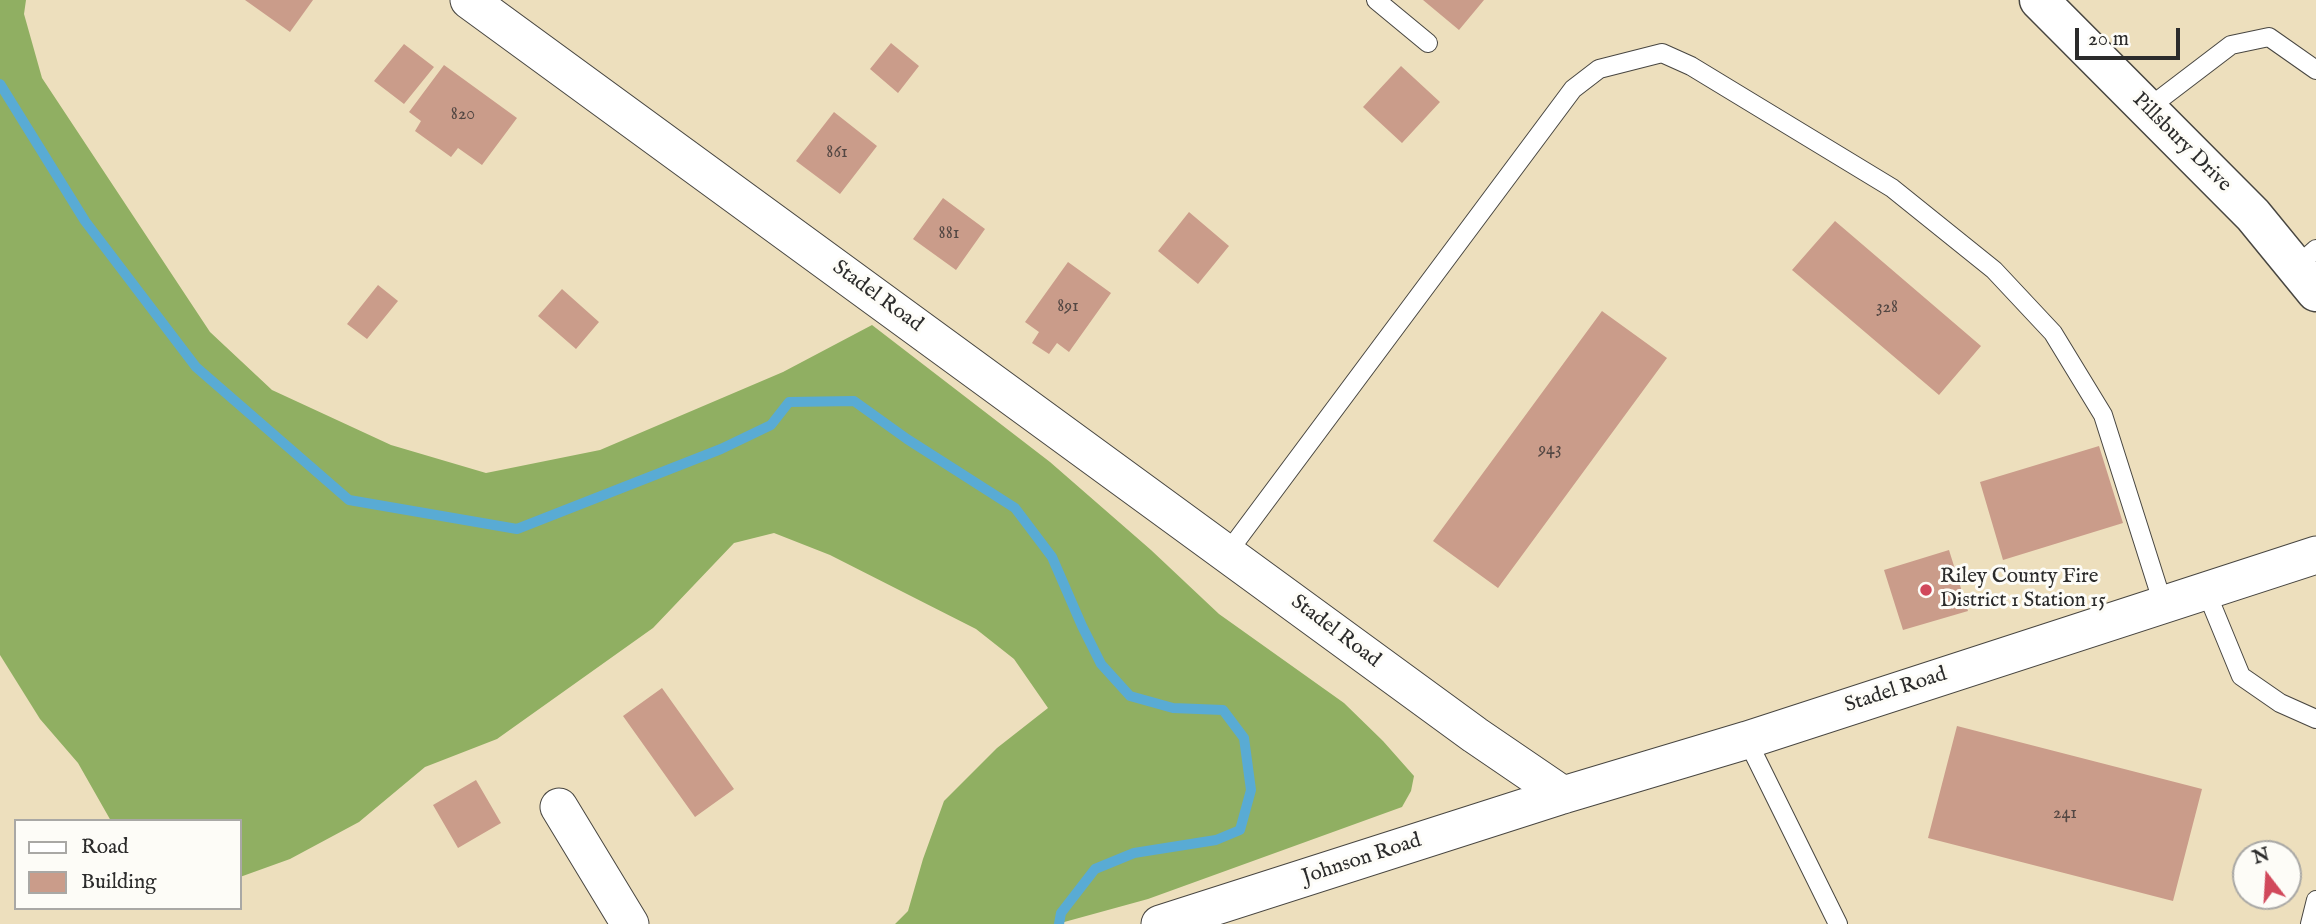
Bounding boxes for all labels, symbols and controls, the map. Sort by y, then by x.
scale bar [2078,14,2183,58]
text: 20 m [2088,26,2129,53]
street label: Pillsbury Drive [2126,88,2236,198]
house number: 820 [451,104,475,126]
house number: 861 [826,142,848,164]
house number: 881 [939,223,959,245]
street label: Stadel Road [827,256,927,338]
house number: 891 [1057,296,1079,318]
house number: 328 [1876,297,1898,319]
house number: 943 [1538,439,1562,461]
place label: Riley County Fire District 1 Station 15 [1940,565,2106,615]
marker: Riley County Fire District 1 Station 15 [1918,582,1934,598]
street label: Stadel Road [1285,590,1385,674]
street label: Stadel Road [1842,663,1950,719]
house number: 241 [2053,803,2077,825]
legend [14,819,242,910]
street label: Johnson Road [1299,829,1425,891]
text: Road [81,834,128,861]
north arrow [2232,840,2302,910]
text: N [2250,843,2273,871]
text: Building [81,869,156,896]

